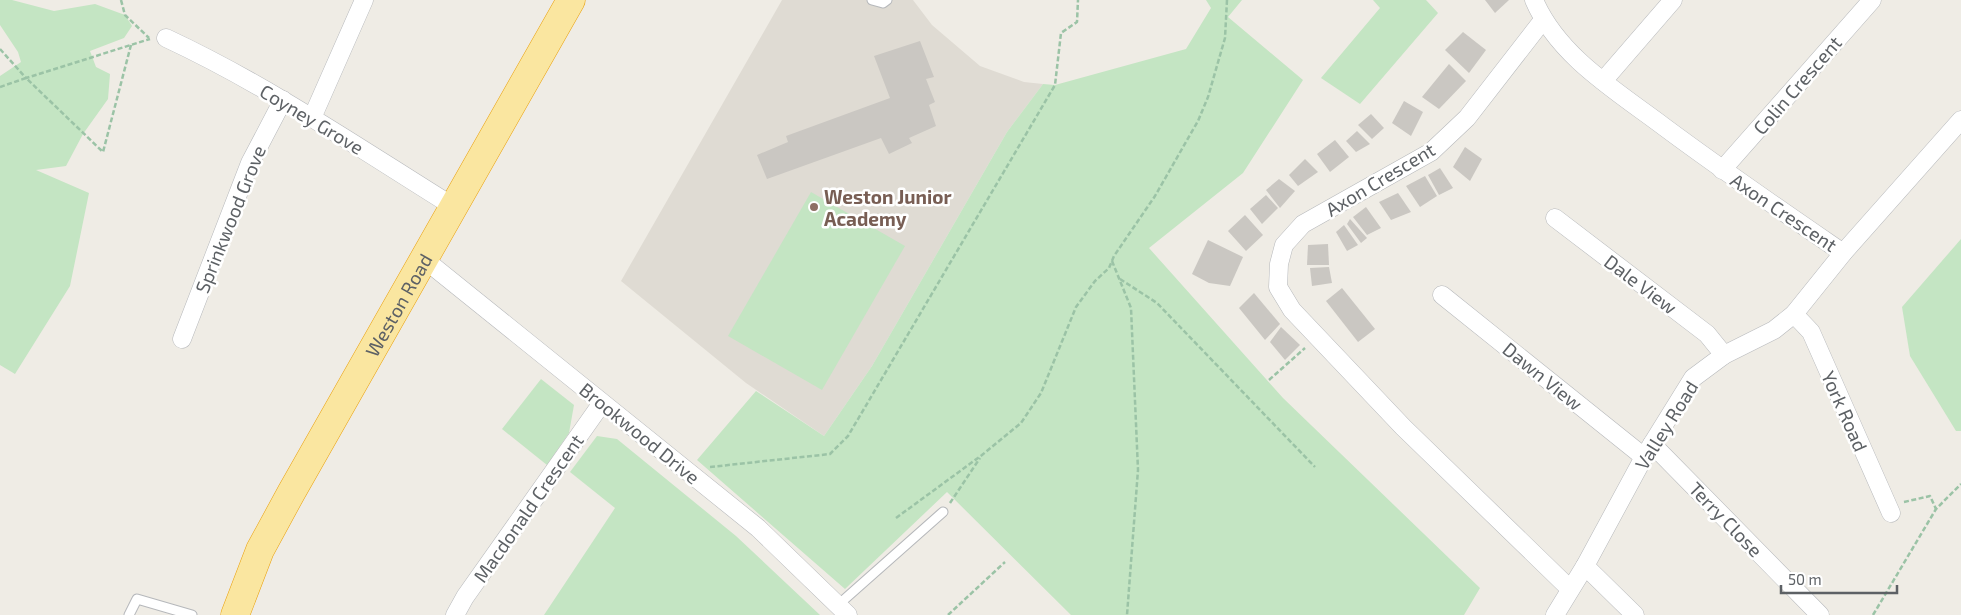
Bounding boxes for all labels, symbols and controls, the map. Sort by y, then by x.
street label: Colin Crescent [1748,31,1846,139]
street label: Coyney Grove [256,79,368,159]
street label: Axon Crescent [1321,137,1439,221]
street label: Sprinkwood Grove [190,142,270,296]
street label: Axon Crescent [1726,168,1842,256]
place label: Weston Junior Academy [824,185,952,231]
marker: Weston Junior Academy [808,201,820,213]
street label: Weston Road [360,249,436,360]
street label: Dale View [1600,249,1682,319]
street label: Dawn View [1499,337,1588,415]
street label: York Road [1817,367,1873,455]
street label: Valley Road [1630,376,1702,474]
street label: Brookwood Drive [575,378,705,488]
street label: Macdonald Crescent [468,429,588,587]
street label: Terry Close [1685,477,1767,561]
scale bar [1781,562,1897,594]
text: 50 m [1788,570,1822,588]

